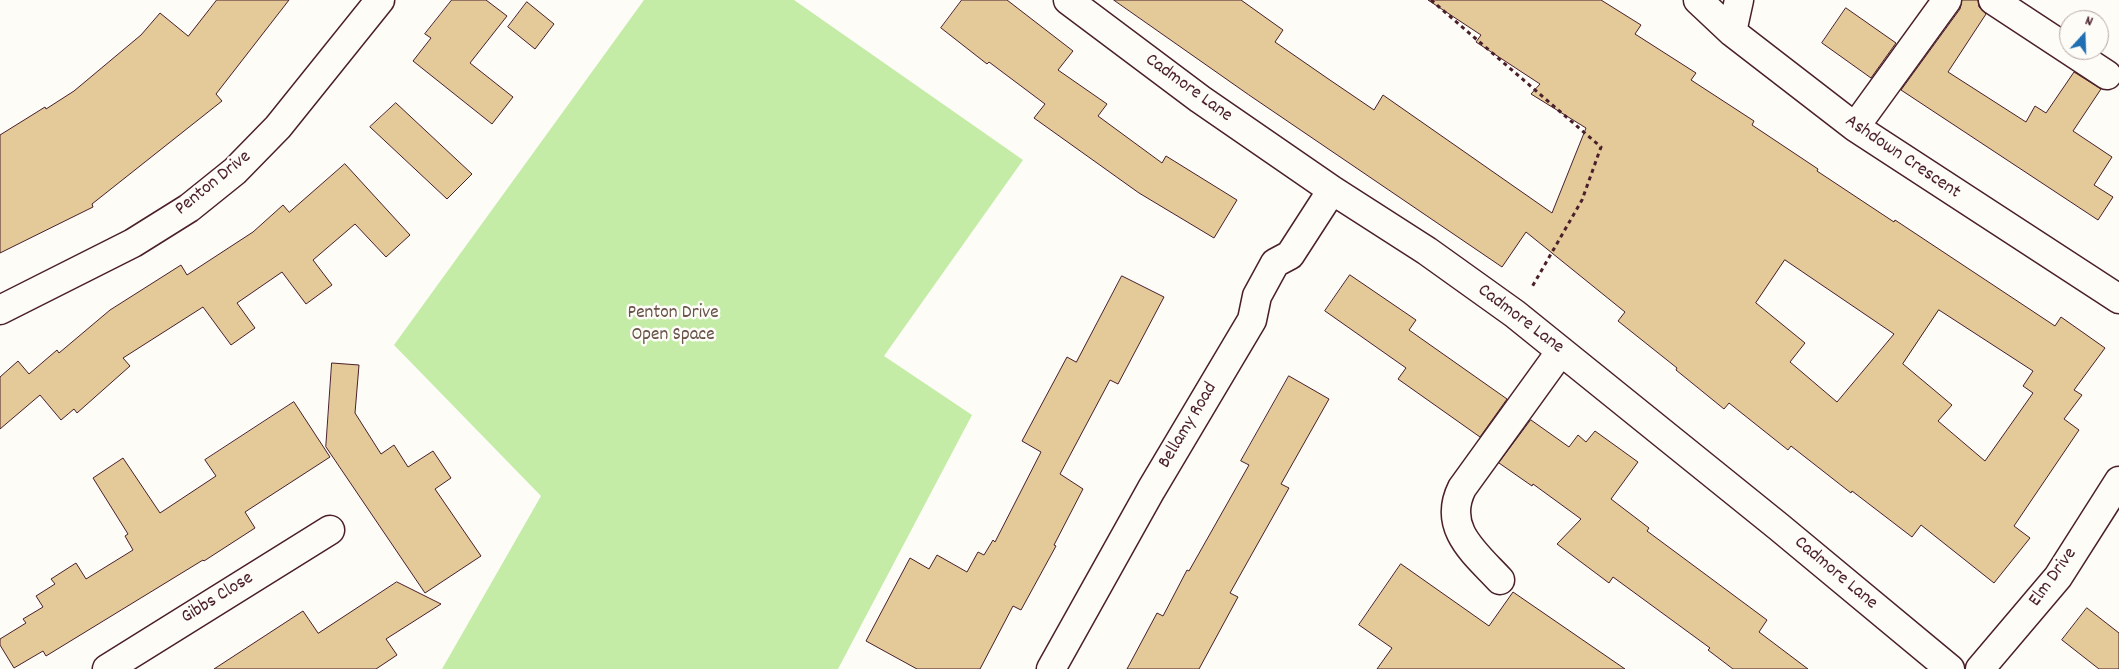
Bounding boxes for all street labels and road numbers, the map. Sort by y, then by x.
street label: Cadmore Lane [1140,50,1236,128]
street label: Ashdown Crescent [1840,111,1964,205]
street label: Penton Drive [171,147,257,221]
street label: Cadmore Lane [1472,280,1568,360]
street label: Bellamy Road [1155,379,1223,473]
street label: Cadmore Lane [1788,532,1882,616]
street label: Elm Drive [2025,544,2083,612]
street label: Gibbs Close [178,568,258,630]

